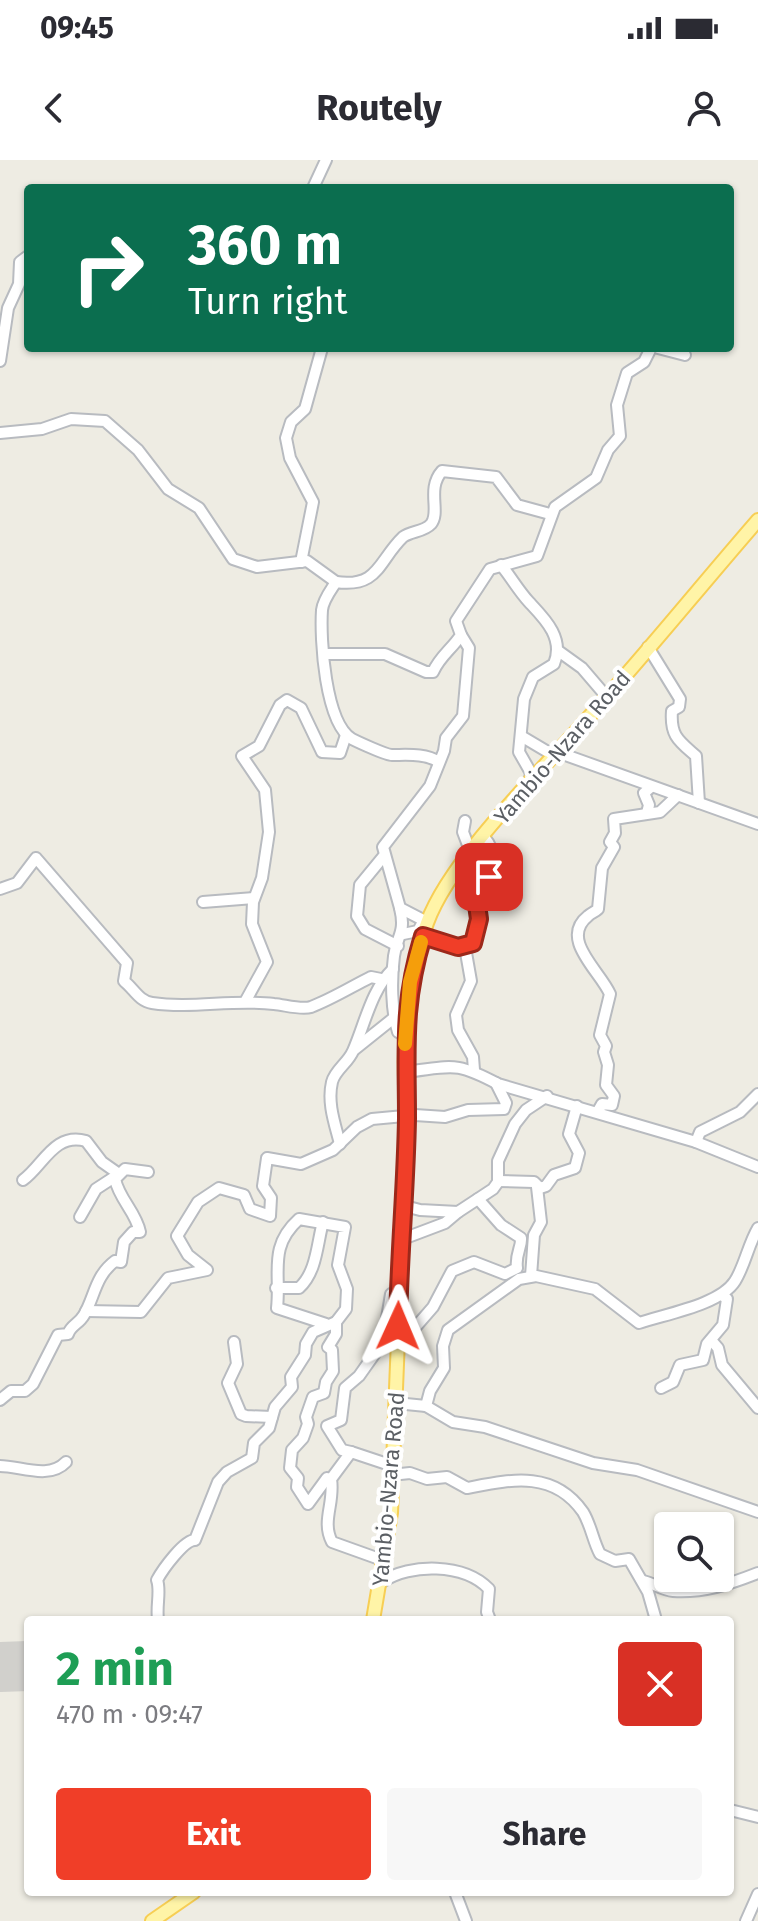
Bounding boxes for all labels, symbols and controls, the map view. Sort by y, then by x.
text: 09:45 [40,10,114,46]
icon: back [32,86,76,130]
text: Routely [316,86,442,130]
icon: person [682,86,726,130]
text: 360 m [188,212,342,279]
icon: right [56,216,160,320]
text: Turn right [188,280,348,324]
street label: Yambio-Nzara Road [488,665,636,830]
pin [455,843,523,911]
icon: arrive [467,855,511,899]
position arrow [356,1284,440,1368]
street label: Yambio-Nzara Road [367,1391,410,1587]
map controls [654,1512,734,1592]
button: search [654,1512,734,1592]
text: 2 min [56,1640,174,1698]
button: close [618,1642,702,1726]
text: 470 m · 09:47 [56,1699,203,1730]
button: Exit [56,1788,371,1880]
button: Share [387,1788,702,1880]

